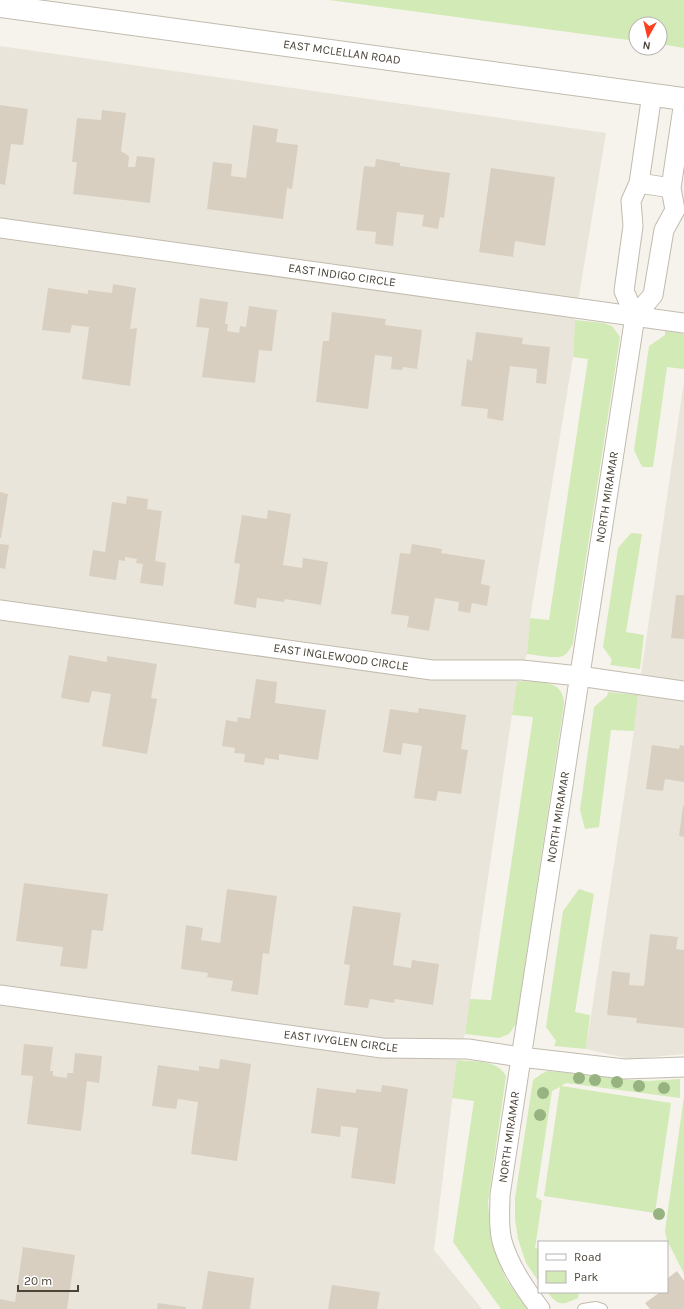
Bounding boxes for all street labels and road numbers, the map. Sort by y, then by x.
street label: EAST MCLELLAN ROAD [282,37,402,67]
street label: EAST INDIGO CIRCLE [287,261,397,289]
street label: NORTH MIRAMAR [593,450,621,544]
street label: EAST INGLEWOOD CIRCLE [273,641,409,673]
street label: NORTH MIRAMAR [544,770,572,864]
street label: EAST IVYGLEN CIRCLE [283,1027,399,1055]
street label: NORTH MIRAMAR [496,1090,522,1184]

